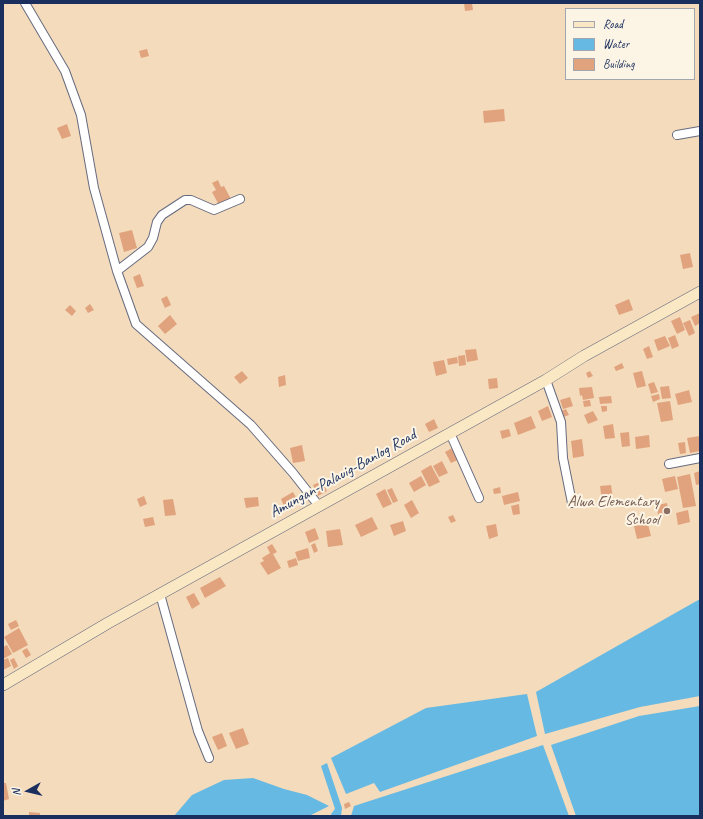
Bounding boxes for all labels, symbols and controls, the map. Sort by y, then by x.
legend [565,8,695,80]
text: Road [603,16,623,32]
text: Water [603,36,629,52]
text: Building [603,56,635,72]
street label: Amungan-Palauig-Banlog Road [266,426,420,522]
place label: Alwa Elementary School [567,492,659,530]
marker: Alwa Elementary School [662,506,672,516]
north arrow [8,771,48,811]
text: N [9,788,24,797]

